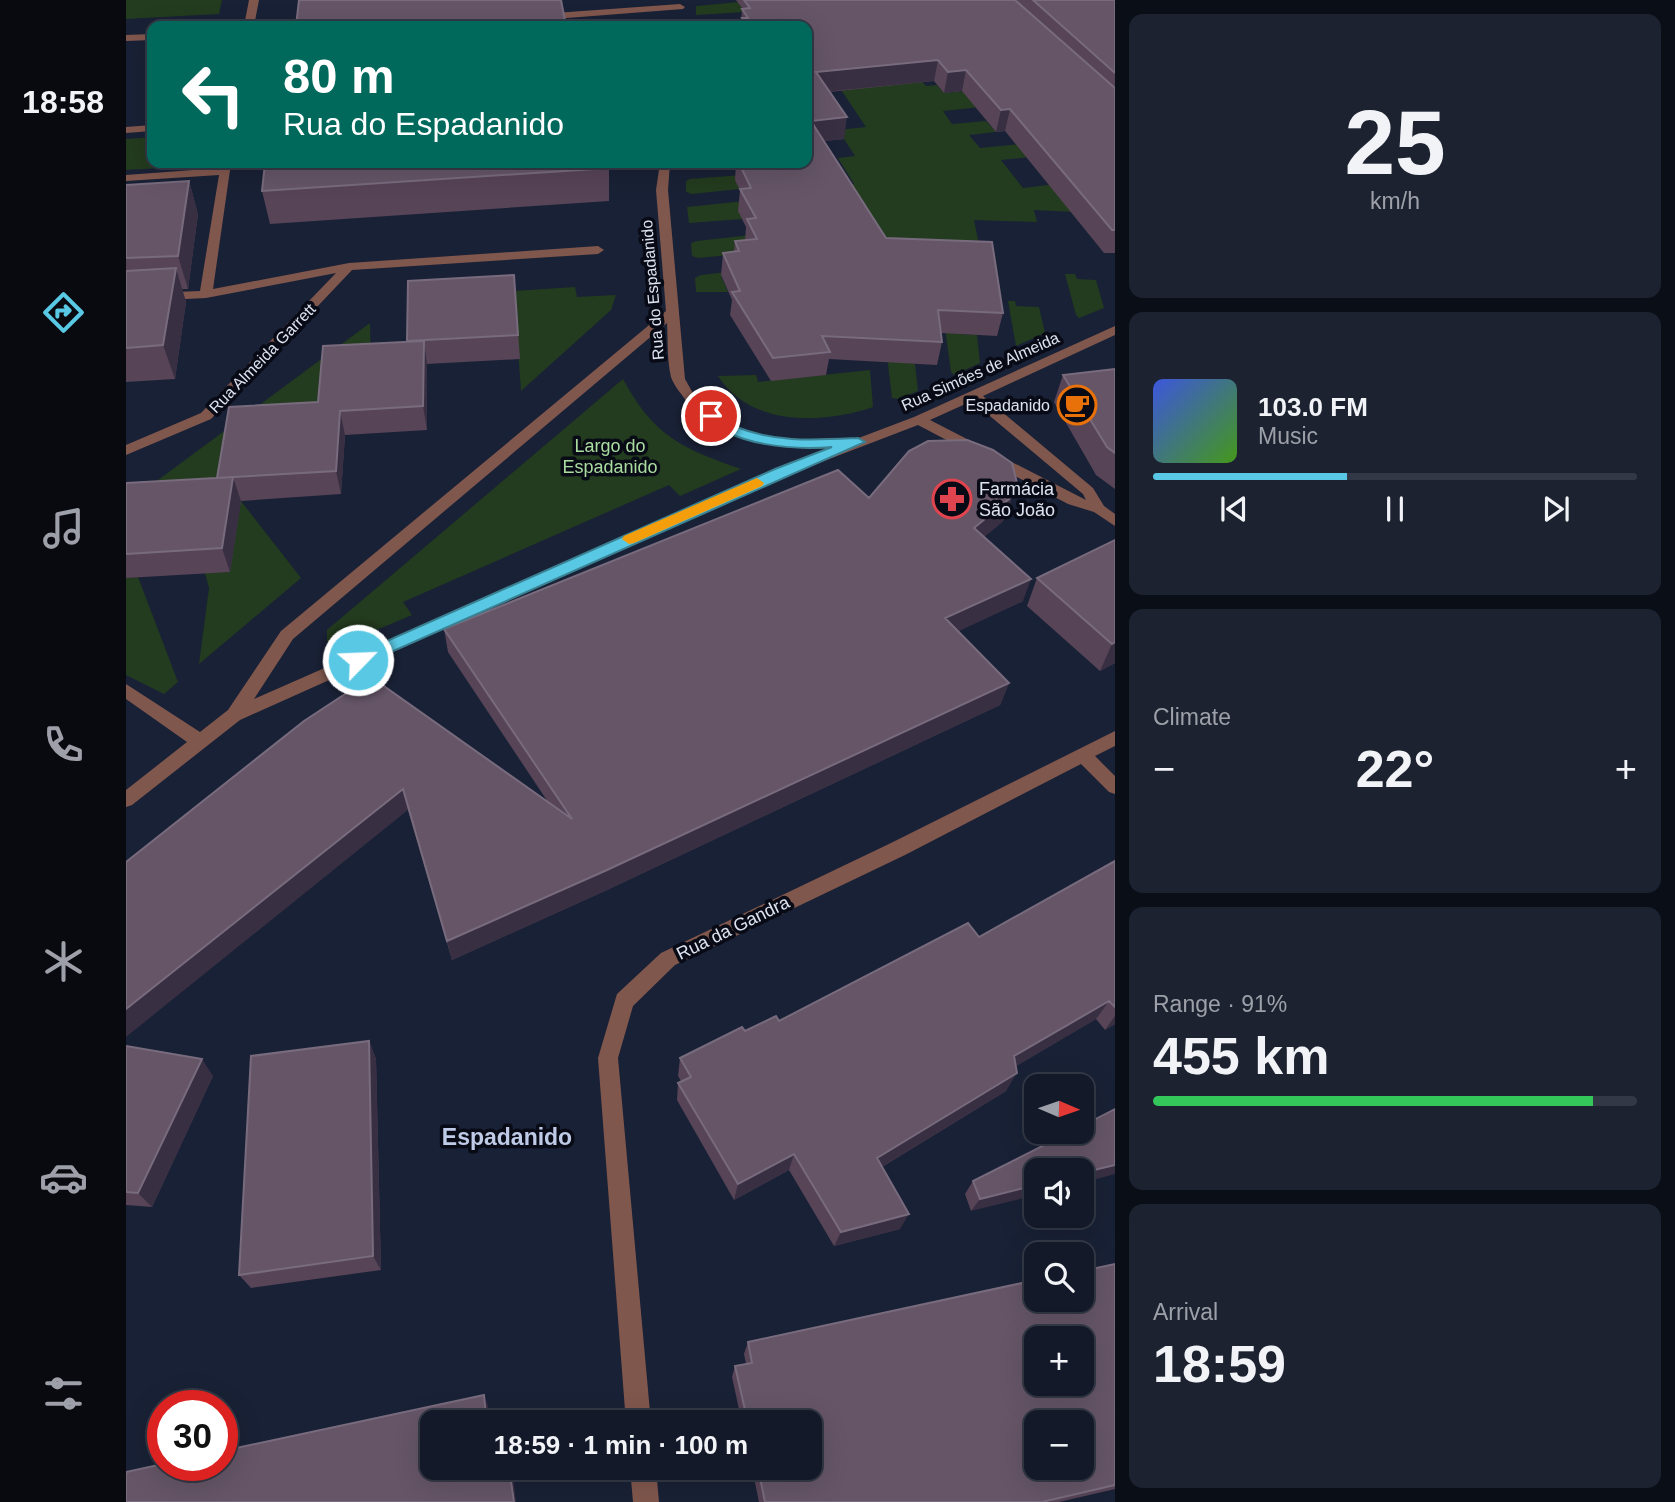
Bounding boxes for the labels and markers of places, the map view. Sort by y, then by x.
cafe icon: Espadanido [1056,384,1098,426]
pin [681,386,741,446]
place label: Espadanido [965,397,1050,414]
pharmacy icon: Farmácia São João [931,478,973,520]
place label: Farmácia São João [979,479,1055,520]

